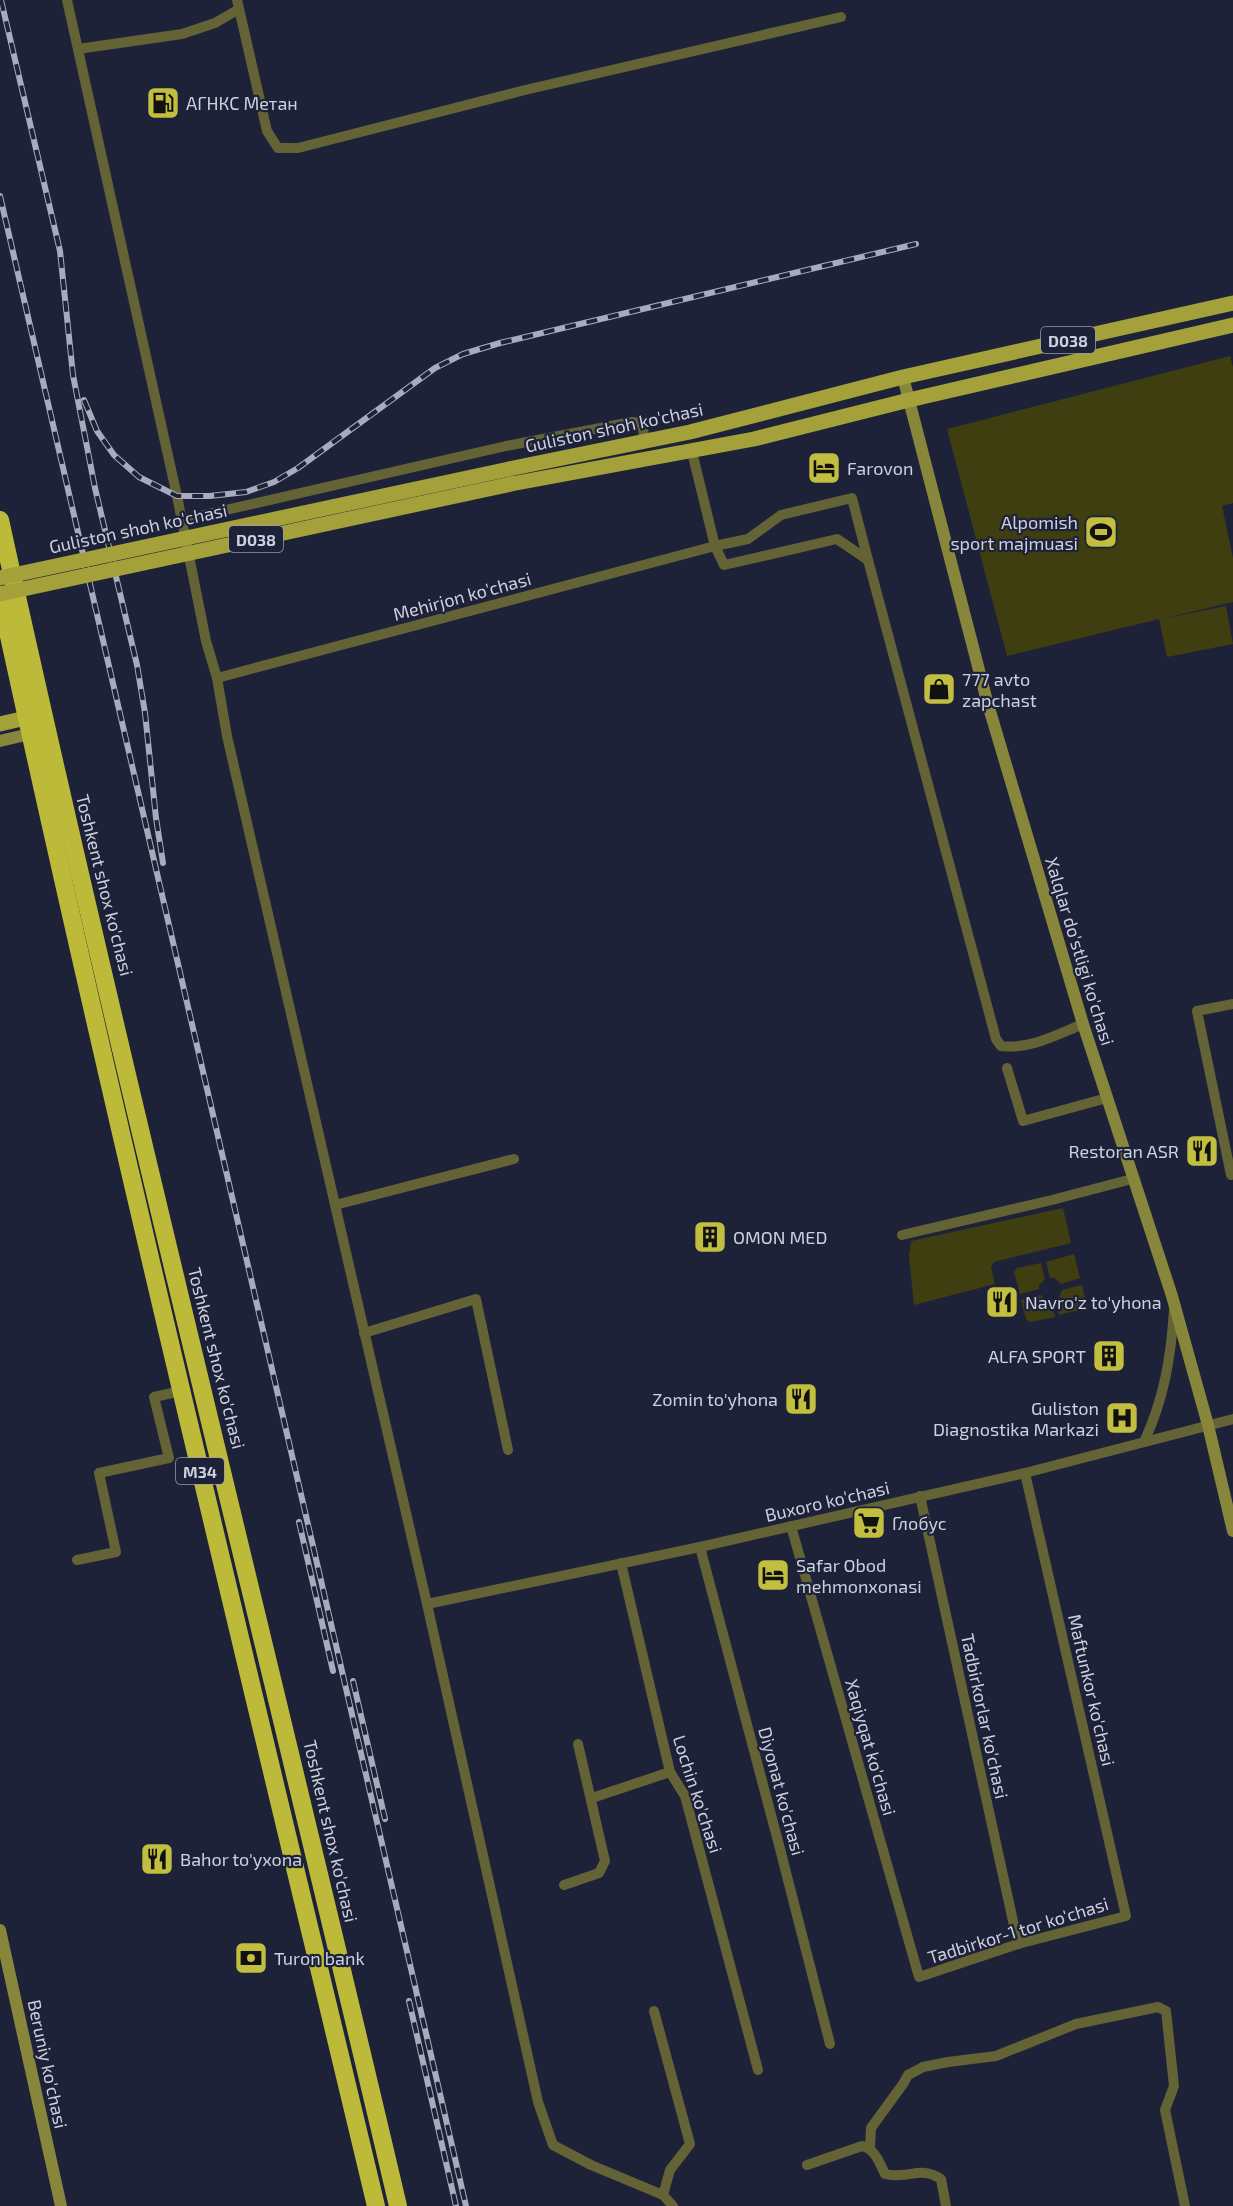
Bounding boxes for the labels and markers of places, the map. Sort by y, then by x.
fuel station icon: АГНКС Метан [145,85,181,121]
place label: АГНКС Метан [186,92,298,114]
hotel icon: Farovon [806,450,842,486]
place label: Farovon [847,457,913,479]
place label: Alpomish sport majmuasi [950,511,1078,554]
sports icon: Alpomish sport majmuasi [1083,514,1119,550]
place label: 777 avto zapchast [962,668,1037,711]
shop icon: 777 avto zapchast [921,671,957,707]
restaurant icon: Restoran ASR [1184,1133,1220,1169]
place label: Restoran ASR [1069,1140,1179,1162]
building icon: OMON MED [692,1219,728,1255]
place label: OMON MED [733,1226,827,1248]
restaurant icon: Navro'z to'yhona [984,1284,1020,1320]
place label: Navro'z to'yhona [1025,1291,1162,1313]
building icon: ALFA SPORT [1091,1338,1127,1374]
place label: ALFA SPORT [988,1345,1087,1367]
restaurant icon: Zomin to'yhona [783,1381,819,1417]
place label: Zomin to'yhona [652,1388,778,1410]
place label: Guliston Diagnostika Markazi [933,1397,1099,1440]
hospital icon: Guliston Diagnostika Markazi [1104,1400,1140,1436]
supermarket icon: Глобус [851,1505,887,1541]
place label: Глобус [892,1512,947,1534]
place label: Safar Obod mehmonxonasi [796,1554,922,1597]
hotel icon: Safar Obod mehmonxonasi [755,1557,791,1593]
restaurant icon: Bahor to'yxona [139,1841,175,1877]
place label: Bahor to'yxona [180,1848,302,1870]
bank icon: Turon bank [233,1940,269,1976]
place label: Turon bank [274,1947,365,1969]

